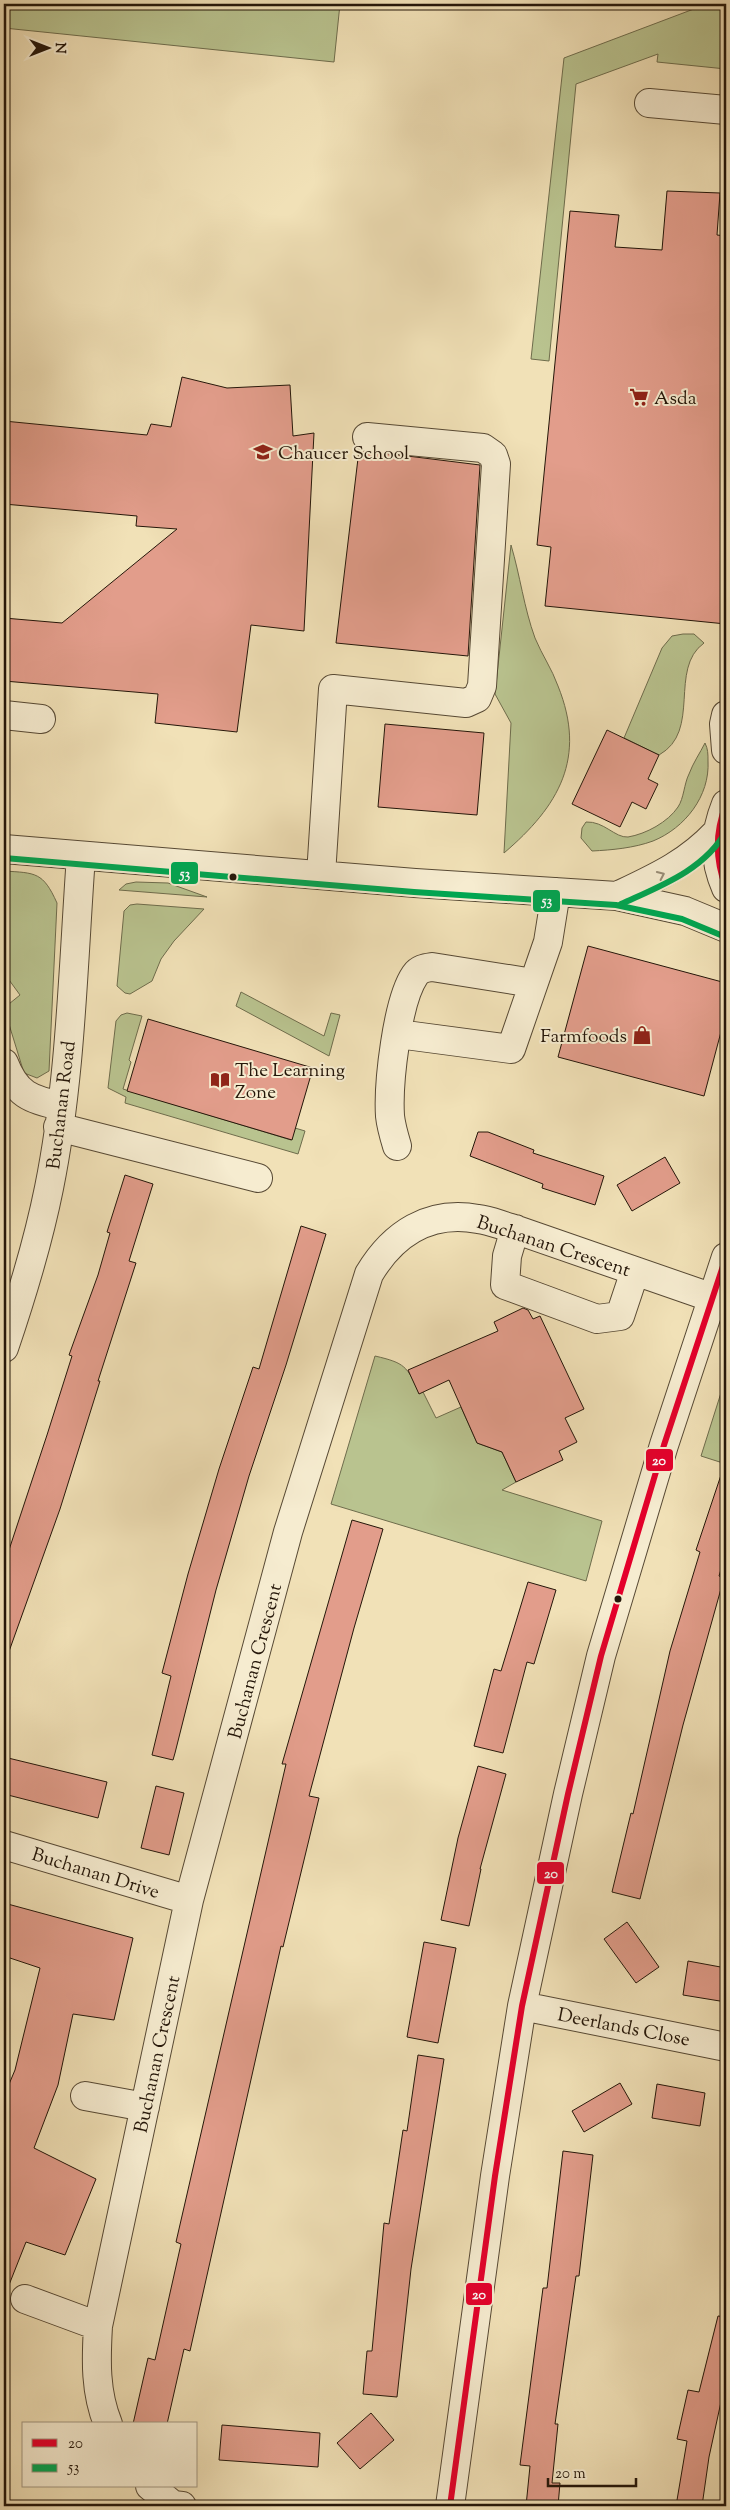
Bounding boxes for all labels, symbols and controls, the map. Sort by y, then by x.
north arrow [22,22,72,72]
text: N [49,42,69,54]
supermarket icon: Asda [628,386,650,408]
place label: Asda [654,386,697,413]
school or university icon: Chaucer School [252,441,274,463]
place label: Chaucer School [278,441,409,468]
line badge: 53 [170,861,199,885]
text: 53 [179,865,191,885]
one-way arrow [656,871,665,881]
unlabelled marker [228,872,238,882]
line badge: 53 [532,889,561,913]
text: 53 [541,892,553,912]
place label: Farmfoods [540,1024,627,1051]
shop icon: Farmfoods [631,1024,653,1046]
street label: Buchanan Road [41,1039,84,1171]
place label: The Learning Zone [235,1058,345,1107]
library icon: The Learning Zone [209,1069,231,1091]
street label: Buchanan Crescent [473,1210,634,1285]
line badge: 20 [645,1448,674,1472]
text: 20 [652,1452,667,1472]
street label: Buchanan Crescent [223,1580,290,1742]
unlabelled marker [613,1594,623,1604]
street label: Buchanan Drive [28,1842,163,1907]
line badge: 20 [536,1861,565,1885]
text: 20 [544,1865,559,1885]
street label: Buchanan Crescent [129,1973,188,2136]
street label: Deerlands Close [555,2002,692,2055]
line badge: 20 [465,2282,493,2306]
text: 20 [472,2286,487,2306]
legend [22,2422,198,2488]
text: 20 [68,2434,83,2455]
scale bar [548,2455,635,2487]
text: 53 [67,2458,79,2479]
text: 20 m [555,2464,586,2485]

